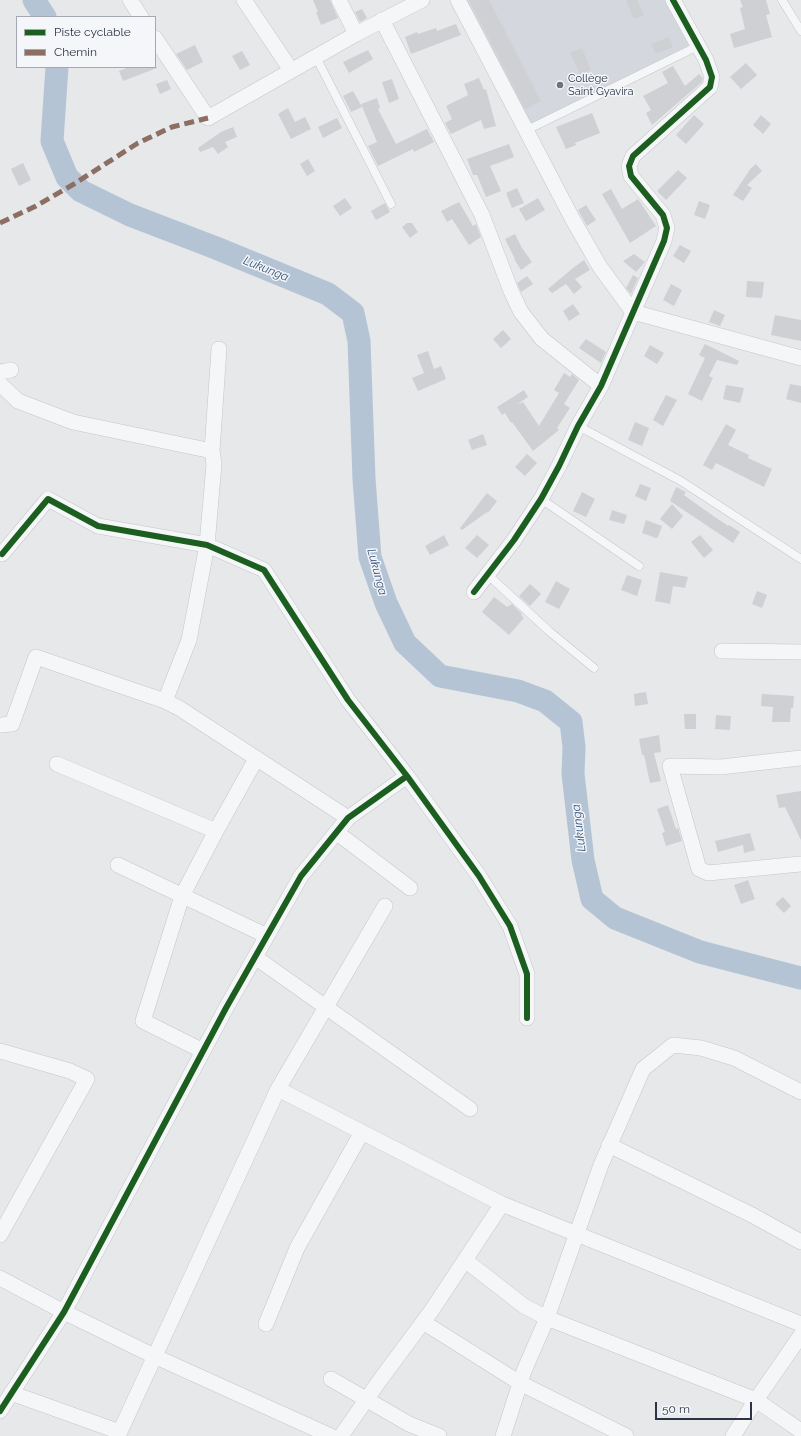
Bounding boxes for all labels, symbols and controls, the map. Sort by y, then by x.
legend [16,16,156,68]
text: Piste cyclable [54,25,131,39]
text: Chemin [54,45,97,59]
place label: Collège Saint Gyavira [568,72,633,98]
marker: Collège Saint Gyavira [555,80,565,90]
water label: Lukunga [241,253,291,285]
water label: Lukunga [364,547,390,597]
water label: Lukunga [569,803,589,853]
scale bar [657,1394,754,1420]
text: 50 m [662,1402,690,1416]

